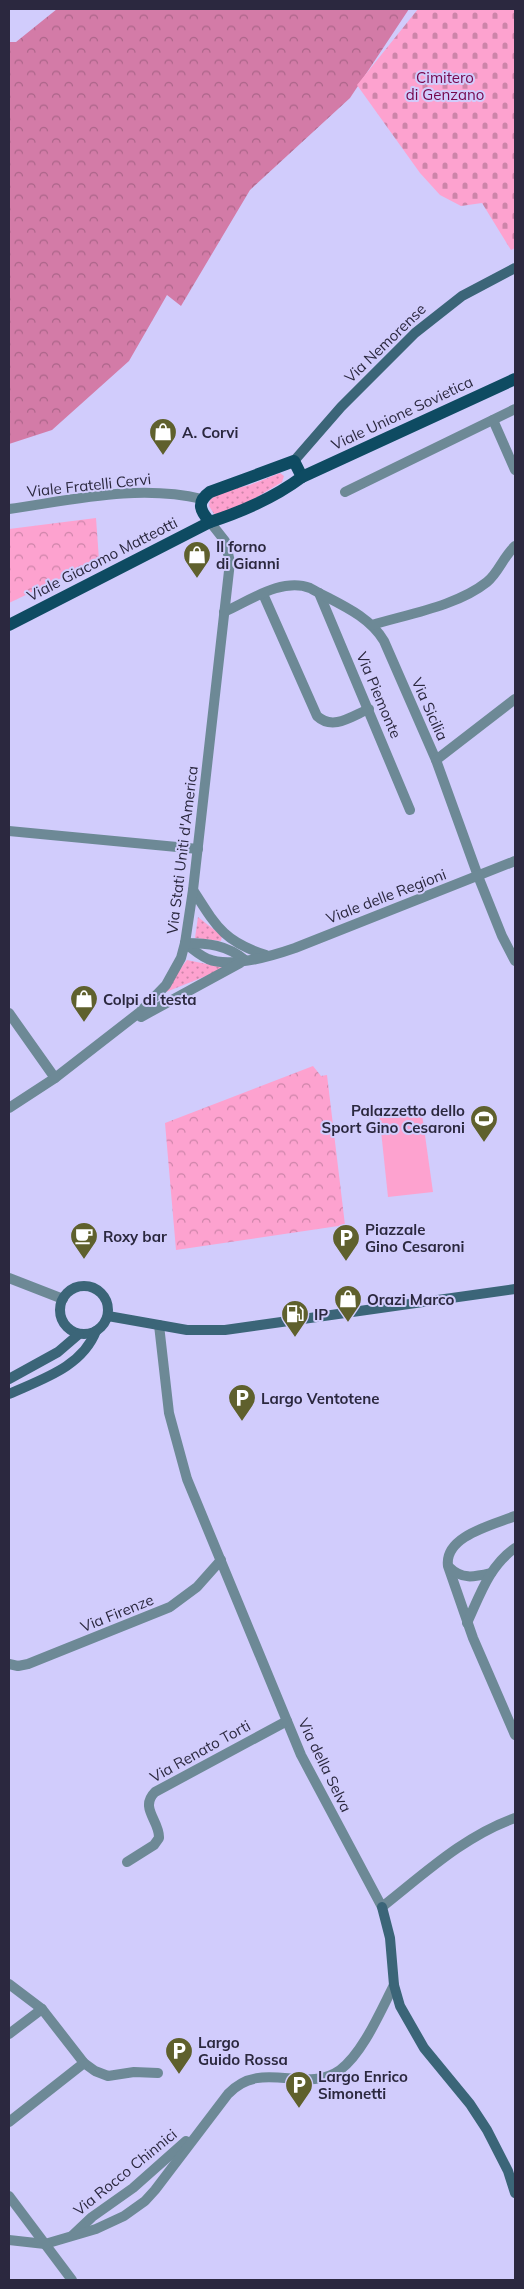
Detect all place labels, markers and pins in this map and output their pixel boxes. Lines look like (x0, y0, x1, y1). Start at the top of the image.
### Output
shop icon: A. Corvi (148, 417, 178, 456)
place label: A. Corvi (182, 423, 238, 442)
place label: Il forno di Gianni (216, 537, 280, 573)
shop icon: Il forno di Gianni (182, 540, 212, 579)
shop icon: Colpi di testa (69, 984, 99, 1023)
place label: Colpi di testa (103, 990, 196, 1009)
place label: Palazzetto dello Sport Gino Cesaroni (322, 1101, 465, 1137)
sports icon: Palazzetto dello Sport Gino Cesaroni (469, 1104, 499, 1143)
place label: Piazzale Gino Cesaroni (365, 1220, 464, 1256)
cafe icon: Roxy bar (69, 1221, 99, 1260)
parking icon: Piazzale Gino Cesaroni (331, 1223, 361, 1262)
place label: Roxy bar (103, 1227, 167, 1246)
shop icon: Orazi Marco (333, 1284, 363, 1323)
place label: Orazi Marco (367, 1290, 454, 1309)
fuel station icon: IP (280, 1299, 310, 1338)
place label: IP (314, 1305, 328, 1324)
parking icon: Largo Ventotene (227, 1383, 257, 1422)
place label: Largo Ventotene (261, 1389, 379, 1408)
place label: Largo Guido Rossa (198, 2033, 288, 2069)
parking icon: Largo Guido Rossa (164, 2036, 194, 2075)
place label: Largo Enrico Simonetti (318, 2067, 408, 2103)
parking icon: Largo Enrico Simonetti (284, 2070, 314, 2109)

